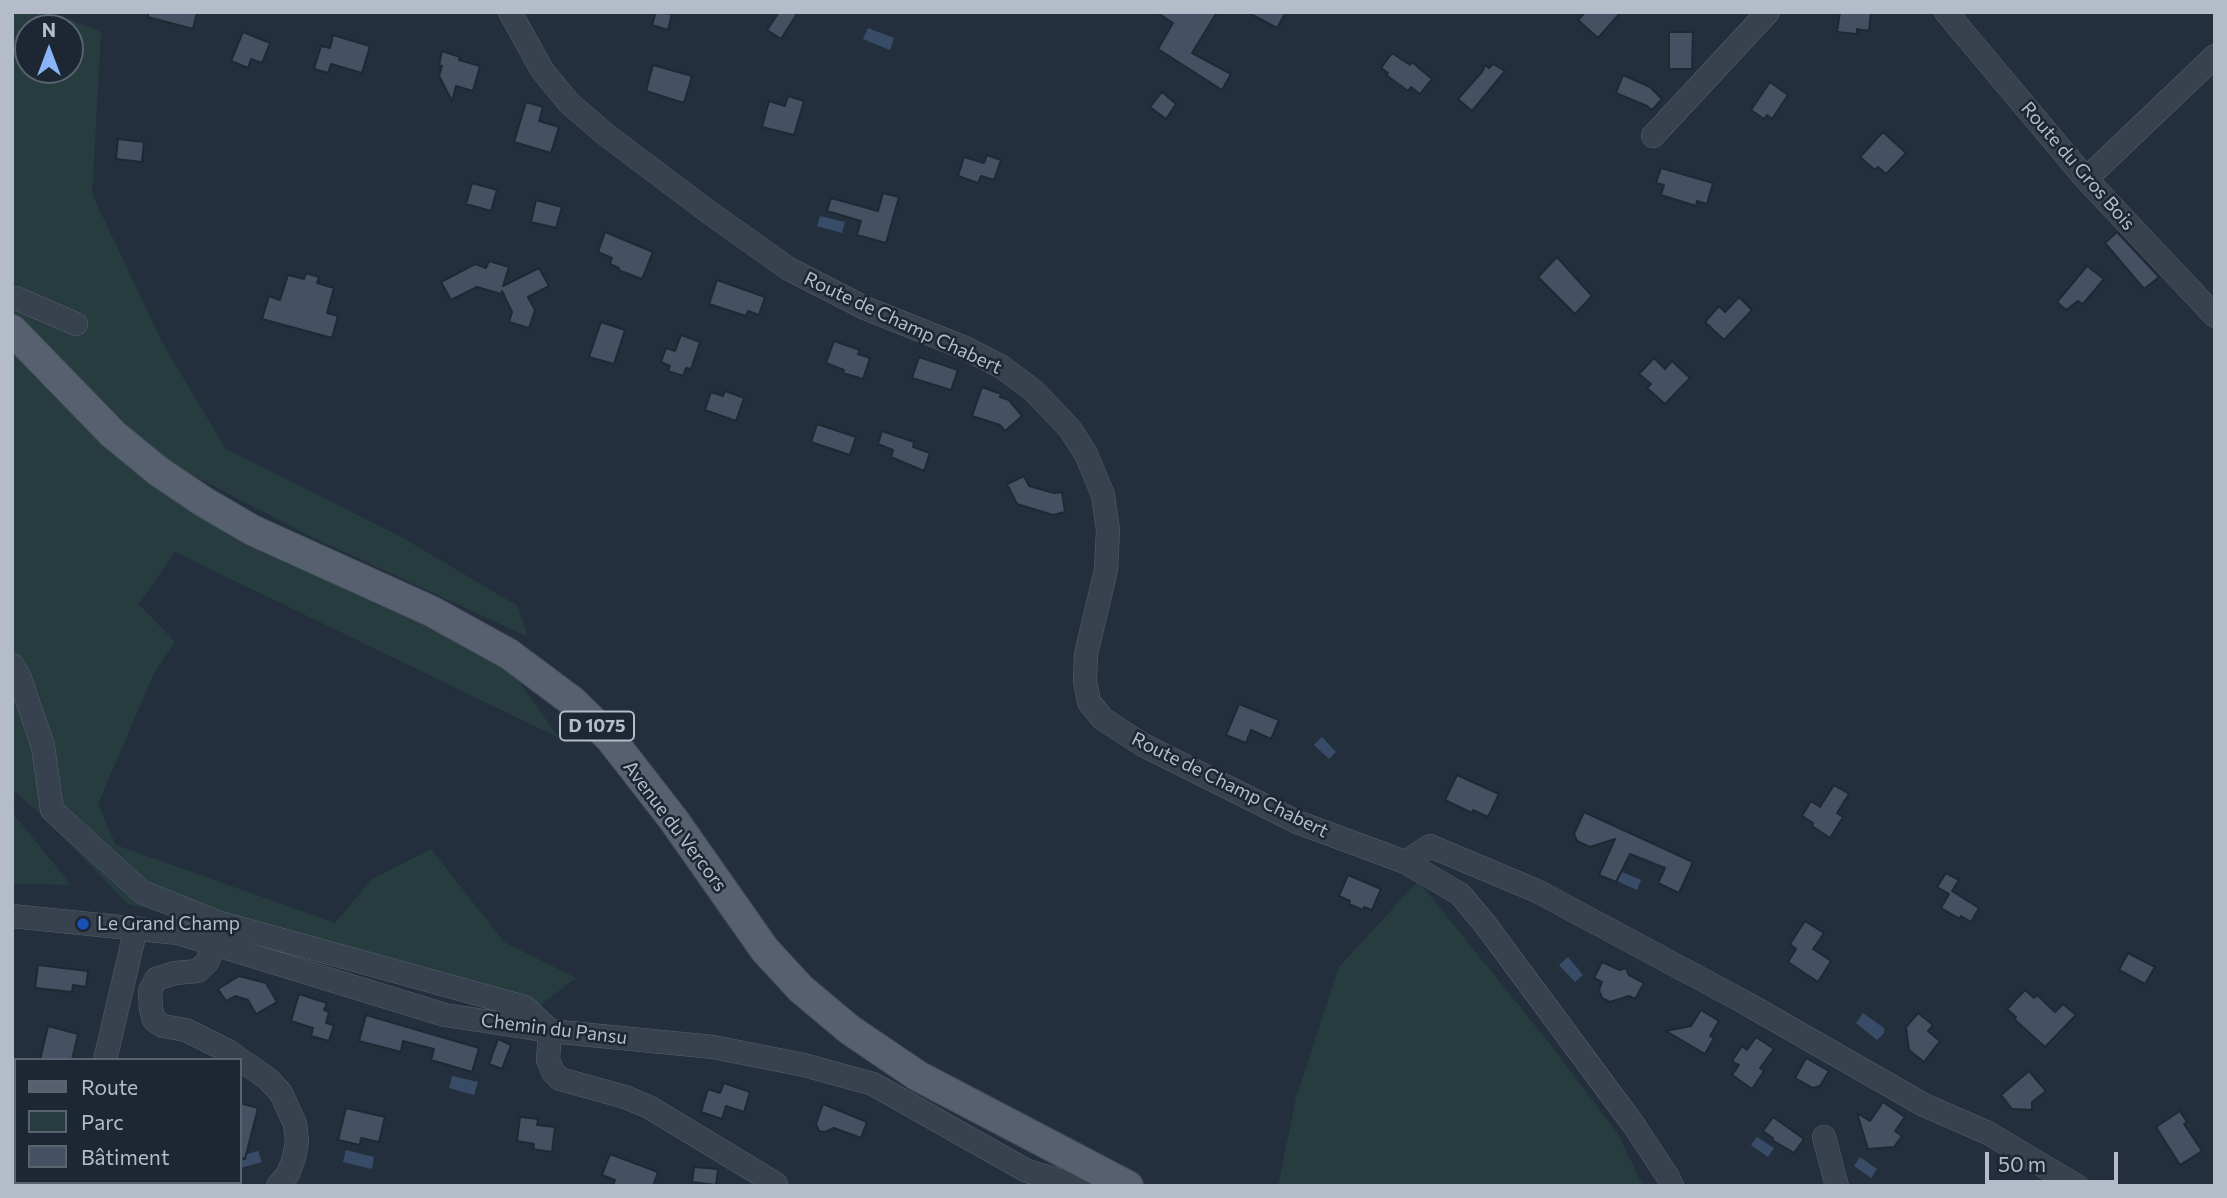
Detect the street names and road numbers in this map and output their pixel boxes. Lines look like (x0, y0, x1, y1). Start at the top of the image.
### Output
street label: Route du Gros Bois (2016, 97, 2140, 235)
street label: Route de Champ Chabert (800, 267, 1006, 379)
road number: D 1075 (560, 712, 634, 740)
street label: Route de Champ Chabert (1128, 727, 1332, 843)
street label: Avenue du Vercors (618, 756, 732, 896)
street label: Chemin du Pansu (480, 1009, 628, 1049)

